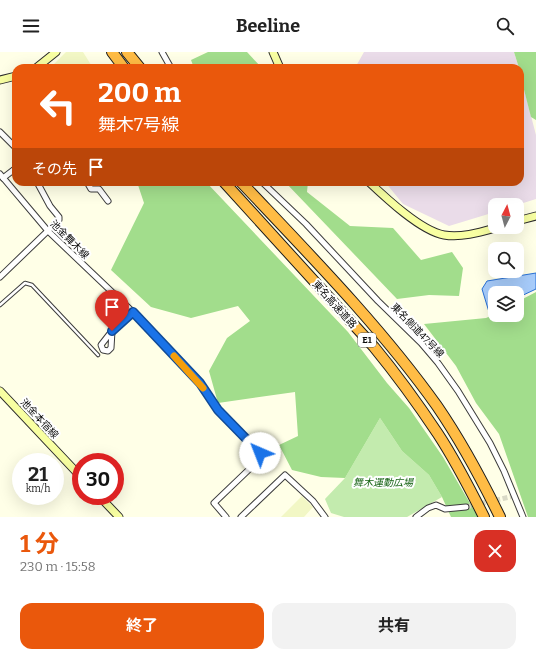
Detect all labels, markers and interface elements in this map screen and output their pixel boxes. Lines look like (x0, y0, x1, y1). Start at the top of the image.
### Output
icon: menu (20, 15, 42, 37)
text: Beeline (236, 15, 300, 37)
icon: search (494, 15, 516, 37)
text: 200 m (98, 76, 181, 109)
icon: left (32, 80, 84, 132)
text: 舞木7号線 (98, 114, 179, 136)
icon: arrive (85, 156, 107, 178)
text: その先 (32, 160, 77, 178)
north arrow (488, 198, 524, 234)
map controls (488, 198, 524, 322)
street label: 池金舞木線 (47, 218, 91, 262)
button: search (488, 242, 524, 278)
street label: 東名高速道路 (310, 278, 359, 331)
button: layers (488, 286, 524, 322)
pin (95, 290, 129, 331)
icon: arrive (101, 296, 123, 318)
street label: 東名側道47号線 (388, 301, 446, 360)
road number: E1 (358, 333, 376, 347)
street label: 池金本宿線 (18, 396, 61, 441)
position arrow (239, 432, 281, 474)
speed limit sign: 30 (72, 453, 124, 505)
text: 21 (28, 462, 48, 486)
park label: 舞木運動広場 (353, 477, 414, 489)
text: km/h (26, 483, 50, 495)
text: 1 分 (20, 530, 59, 558)
button: close (474, 530, 516, 572)
text: 230 m · 15:58 (20, 559, 95, 574)
button: 終了 (20, 603, 264, 649)
button: 共有 (272, 603, 516, 649)

